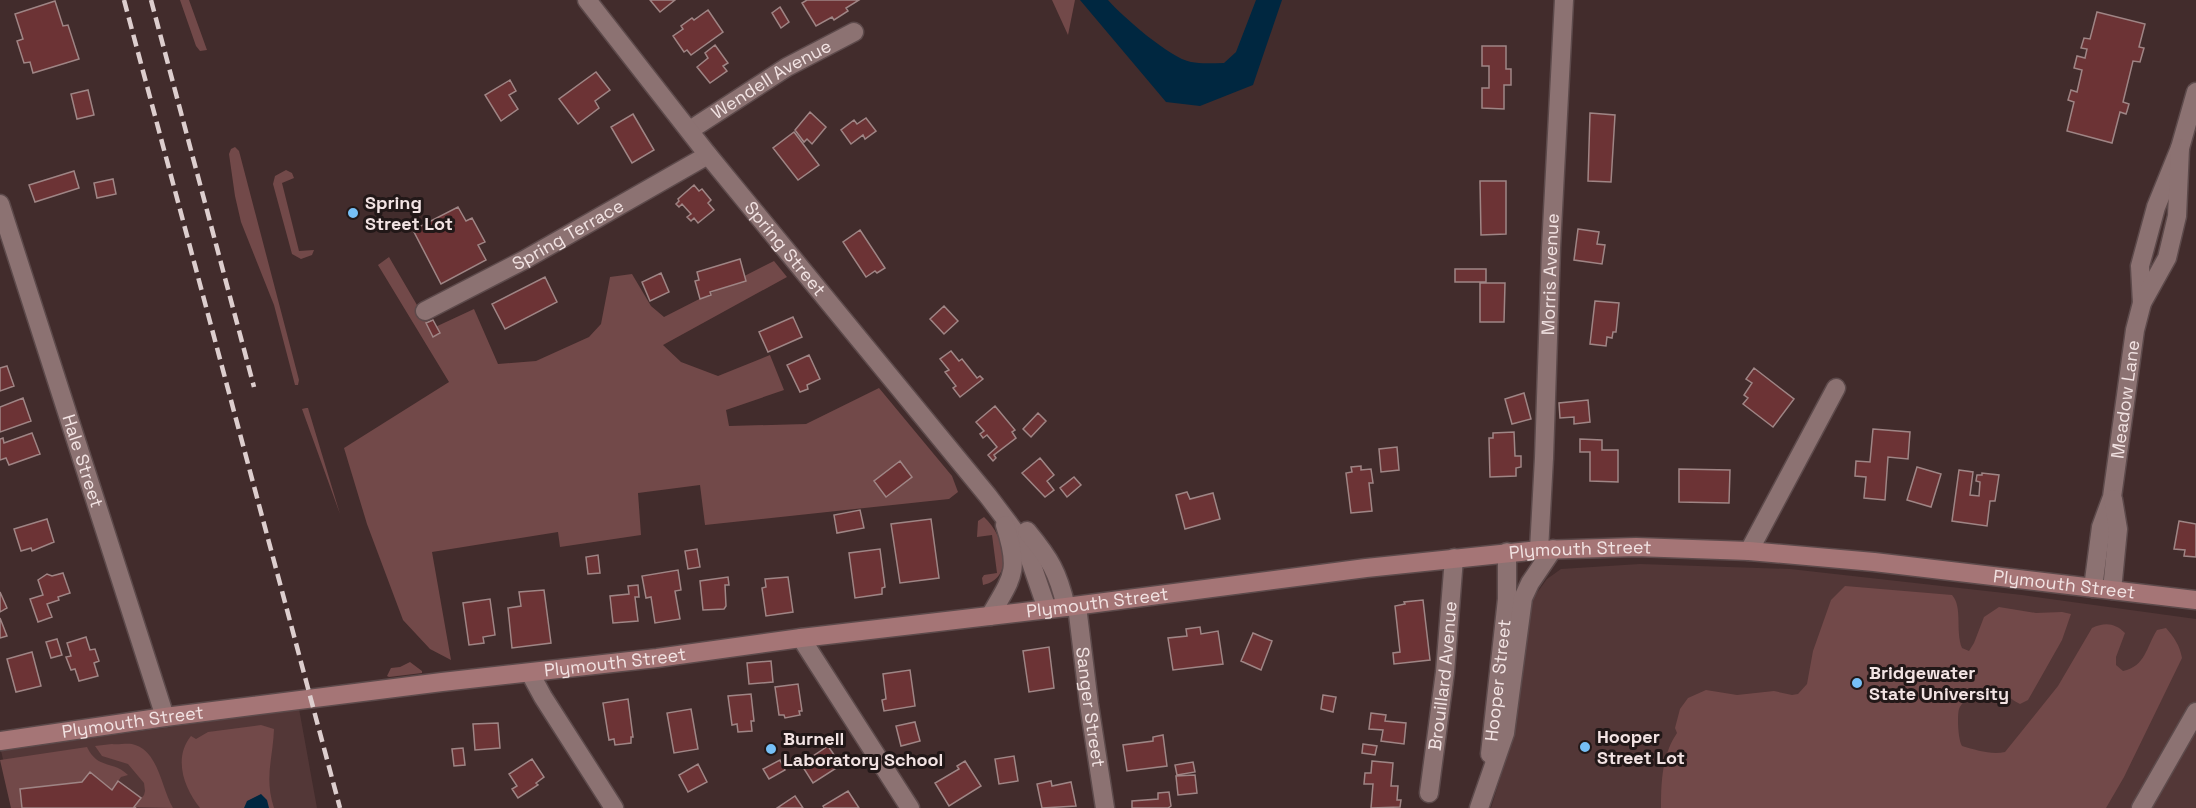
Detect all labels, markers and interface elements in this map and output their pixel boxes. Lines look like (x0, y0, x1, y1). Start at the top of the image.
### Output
street label: Wendell Avenue (707, 34, 835, 124)
place label: Spring Street Lot (365, 191, 453, 235)
street label: Spring Terrace (508, 194, 628, 275)
street label: Spring Street (740, 196, 831, 301)
marker: Spring Street Lot (346, 206, 360, 220)
street label: Morris Avenue (1536, 213, 1564, 336)
street label: Meadow Lane (2105, 338, 2145, 460)
street label: Hale Street (57, 411, 109, 511)
street label: Plymouth Street (1508, 535, 1652, 564)
street label: Plymouth Street (1992, 564, 2137, 604)
street label: Plymouth Street (1025, 582, 1170, 623)
street label: Brouillard Avenue (1423, 600, 1462, 752)
street label: Hooper Street (1479, 618, 1516, 743)
street label: Plymouth Street (543, 642, 687, 682)
street label: Sanger Street (1071, 646, 1111, 769)
place label: Bridgewater State University (1869, 661, 2009, 705)
marker: Bridgewater State University (1850, 676, 1864, 690)
street label: Plymouth Street (60, 700, 205, 743)
place label: Hooper Street Lot (1597, 725, 1685, 769)
place label: Burnell Laboratory School (783, 727, 943, 771)
marker: Hooper Street Lot (1578, 740, 1592, 754)
marker: Burnell Laboratory School (764, 742, 778, 756)

